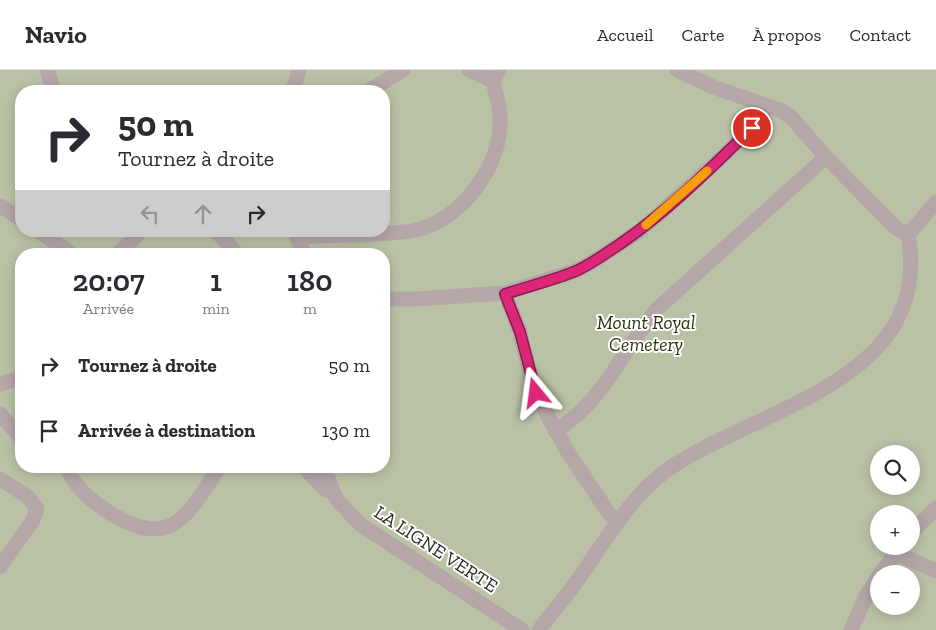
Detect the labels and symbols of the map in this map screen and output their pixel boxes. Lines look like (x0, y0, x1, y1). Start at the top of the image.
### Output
pin (731, 107, 773, 149)
park label: Mount Royal Cemetery (597, 311, 695, 356)
position arrow (509, 366, 561, 418)
street label: LA LIGNE VERTE (370, 501, 502, 597)

